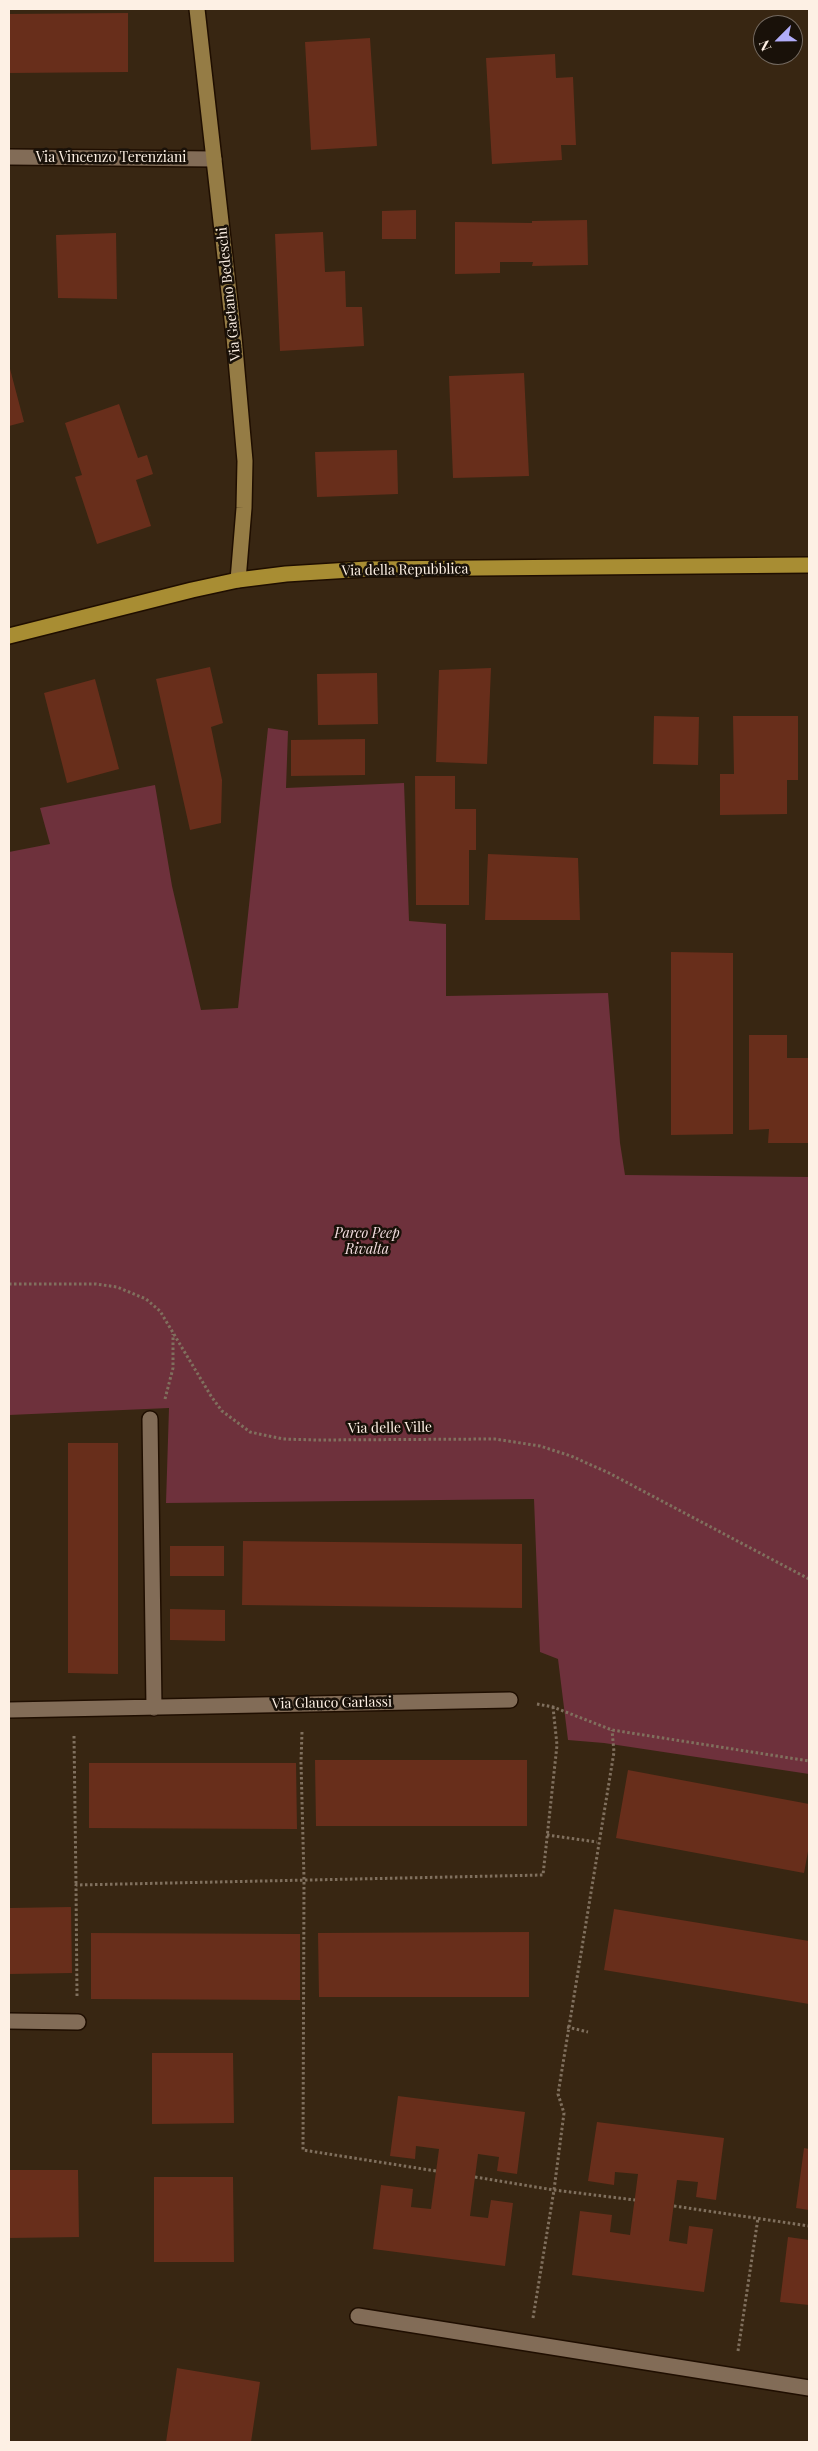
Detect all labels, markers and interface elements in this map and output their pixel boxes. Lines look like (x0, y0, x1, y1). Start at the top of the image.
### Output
north arrow (753, 15, 803, 65)
text: N (754, 37, 775, 54)
street label: Via Vincenzo Terenziani (36, 150, 186, 166)
street label: Via Gaetano Bedeschi (214, 226, 244, 362)
street label: Via della Repubblica (342, 560, 468, 580)
park label: Parco Peep Rivalta (334, 1226, 400, 1258)
street label: Via delle Ville (348, 1419, 432, 1437)
street label: Via Glauco Garlassi (272, 1694, 392, 1712)

